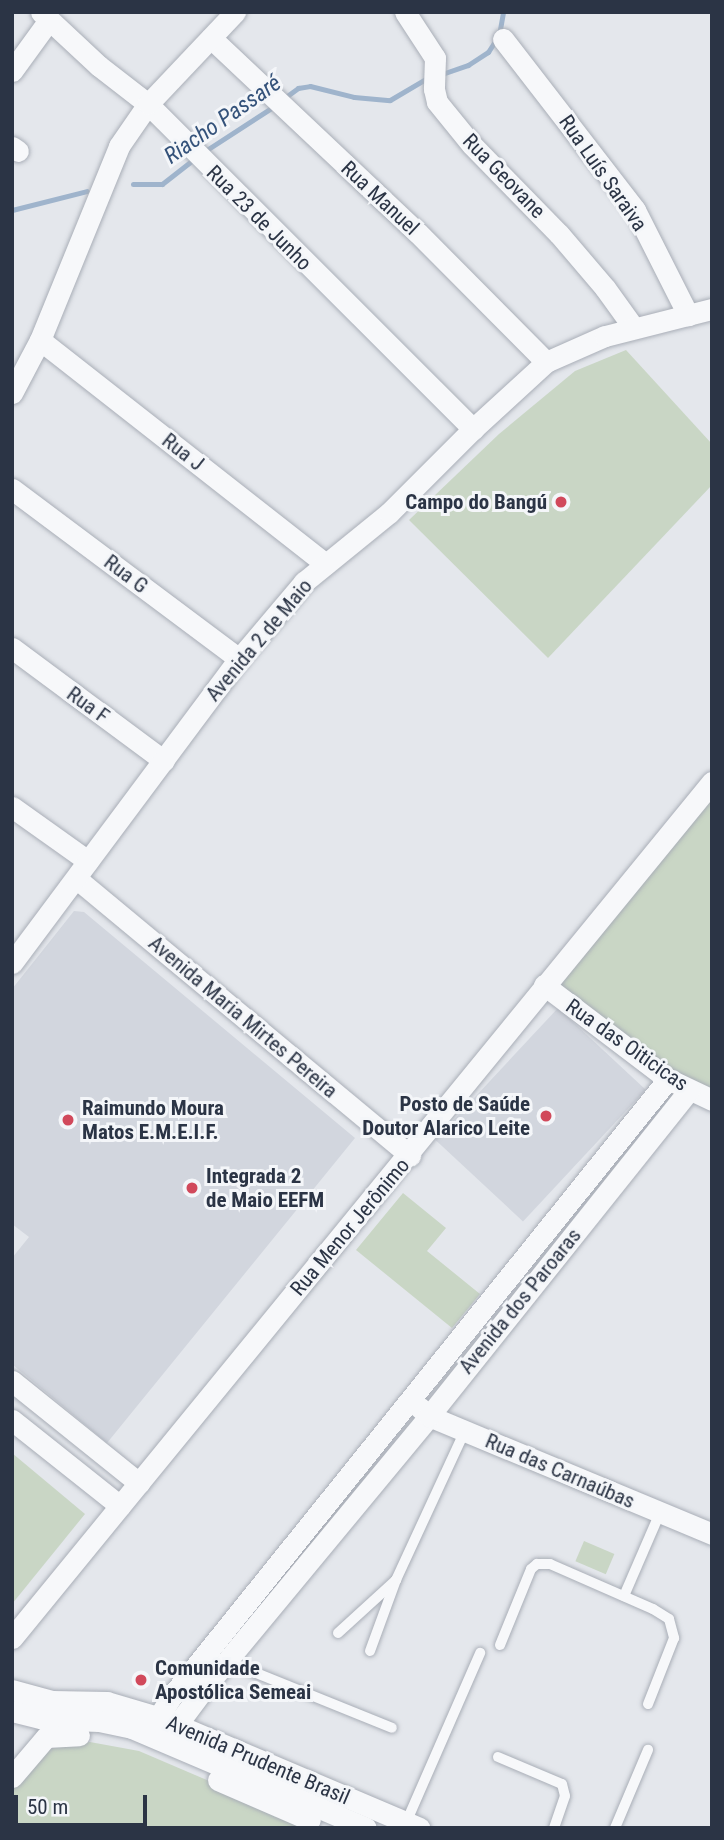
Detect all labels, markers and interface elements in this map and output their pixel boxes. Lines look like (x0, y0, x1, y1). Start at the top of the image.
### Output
water label: Riacho Passaré (159, 70, 287, 170)
street label: Rua Luís Saraiva (554, 110, 652, 236)
street label: Rua Geovane (458, 129, 550, 223)
street label: Rua Manuel (336, 156, 424, 240)
street label: Rua 23 de Junho (201, 160, 317, 276)
street label: Rua J (157, 428, 209, 476)
place label: Campo do Bangú (405, 489, 547, 515)
marker: Campo do Bangú (553, 494, 569, 510)
street label: Rua G (99, 549, 153, 599)
street label: Avenida 2 de Maio (200, 574, 318, 706)
street label: Rua F (62, 681, 114, 729)
street label: Avenida Maria Mirtes Pereira (143, 931, 343, 1103)
street label: Rua das Oiticicas (561, 994, 693, 1096)
place label: Posto de Saúde Doutor Alarico Leite (362, 1091, 530, 1141)
place label: Raimundo Moura Matos E.M.E.I.F. (82, 1095, 224, 1145)
marker: Posto de Saúde Doutor Alarico Leite (536, 1106, 556, 1126)
marker: Raimundo Moura Matos E.M.E.I.F. (60, 1112, 76, 1128)
street label: Rua Menor Jerônimo (285, 1153, 415, 1301)
place label: Integrada 2 de Maio EEFM (206, 1163, 324, 1213)
marker: Integrada 2 de Maio EEFM (184, 1180, 200, 1196)
street label: Avenida dos Paroaras (454, 1223, 586, 1379)
street label: Rua das Carnaúbas (482, 1428, 638, 1514)
place label: Comunidade Apostólica Semeai (155, 1655, 311, 1705)
marker: Comunidade Apostólica Semeai (133, 1672, 149, 1688)
street label: Avenida Prudente Brasil (162, 1710, 354, 1810)
scale bar (18, 1780, 150, 1824)
text: 50 m (27, 1795, 68, 1819)

